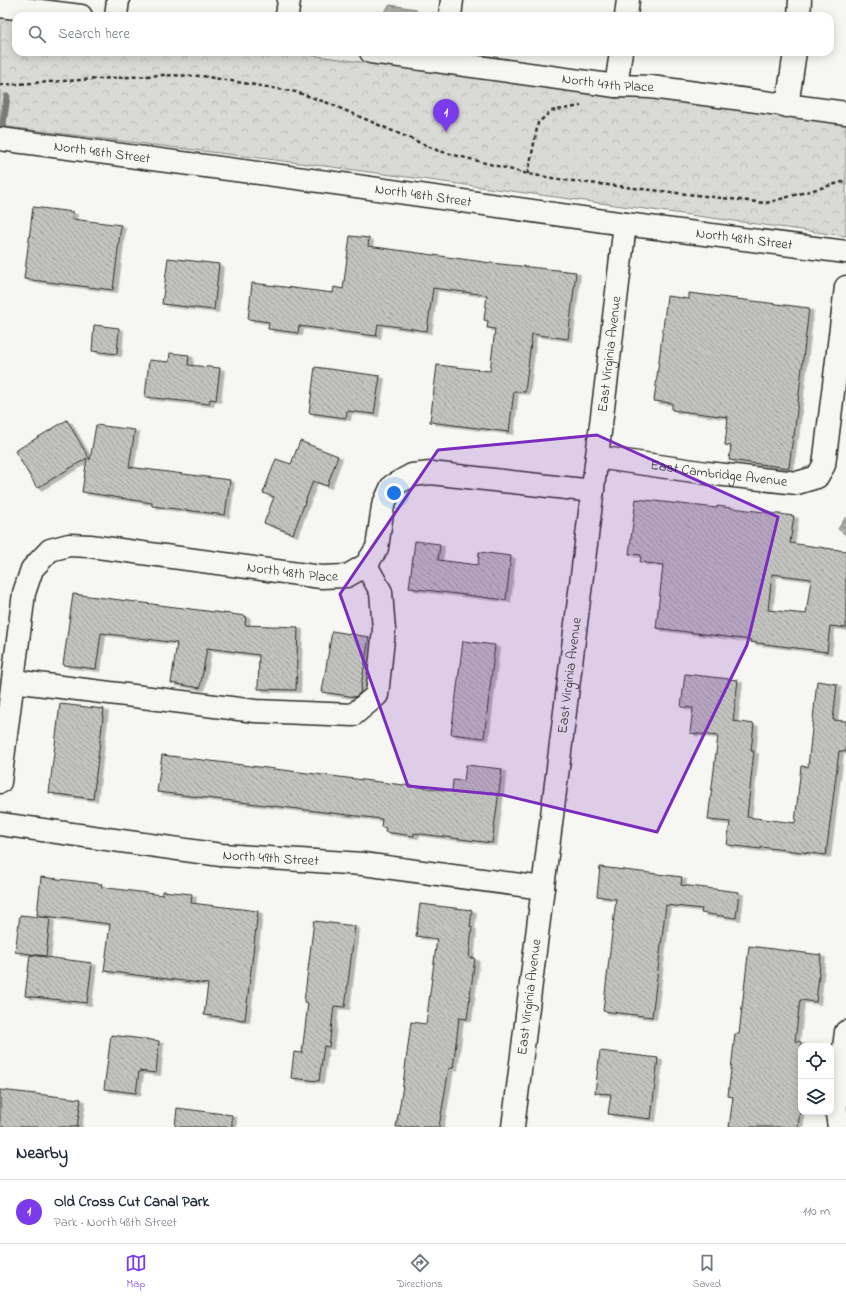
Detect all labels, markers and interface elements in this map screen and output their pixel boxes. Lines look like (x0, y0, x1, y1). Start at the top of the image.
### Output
search box (12, 12, 834, 56)
icon: search (26, 23, 48, 45)
text: Search here (58, 23, 130, 45)
street label: North 47th Place (561, 68, 655, 98)
pin: 1 (433, 99, 459, 132)
street label: North 48th Street (53, 136, 152, 169)
street label: North 48th Street (374, 178, 473, 213)
street label: North 48th Street (695, 223, 794, 256)
street label: East Virginia Avenue (592, 294, 627, 413)
street label: East Cambridge Avenue (649, 454, 789, 492)
your location (384, 483, 404, 503)
street label: North 48th Place (246, 557, 339, 588)
street label: East Virginia Avenue (552, 616, 587, 735)
street label: North 49th Street (222, 845, 320, 872)
street label: East Virginia Avenue (512, 937, 547, 1056)
map controls (798, 1043, 834, 1115)
button: locate (798, 1043, 834, 1079)
button: layers (798, 1079, 834, 1115)
text: Nearby (16, 1141, 68, 1166)
text: Old Cross Cut Canal Park (54, 1191, 209, 1213)
text: 1 (27, 1202, 31, 1221)
text: 110 m (803, 1202, 830, 1221)
text: Park · North 48th Street (54, 1213, 177, 1232)
tab: Map (125, 1252, 147, 1292)
tab: Directions (397, 1252, 442, 1292)
tab: Saved (692, 1252, 721, 1292)

